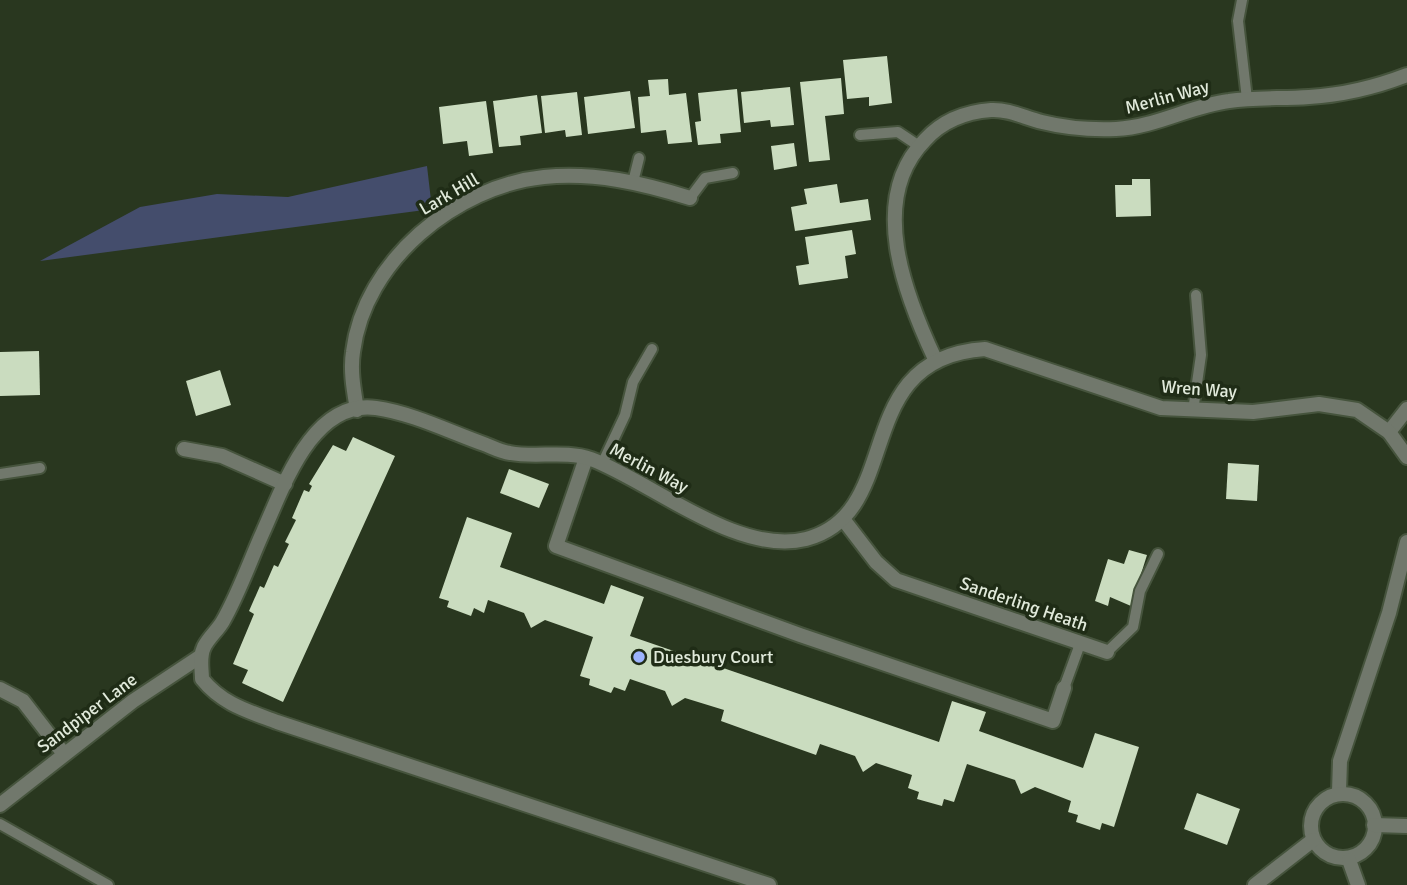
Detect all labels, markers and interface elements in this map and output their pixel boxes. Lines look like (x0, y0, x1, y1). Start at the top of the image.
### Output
street label: Merlin Way (1123, 75, 1212, 119)
street label: Lark Hill (415, 168, 483, 220)
street label: Wren Way (1160, 375, 1238, 403)
street label: Merlin Way (606, 438, 693, 498)
street label: Sanderling Heath (957, 572, 1091, 636)
place label: Duesbury Court (653, 646, 773, 668)
marker: Duesbury Court (631, 649, 647, 665)
street label: Sandpiper Lane (33, 668, 141, 758)

